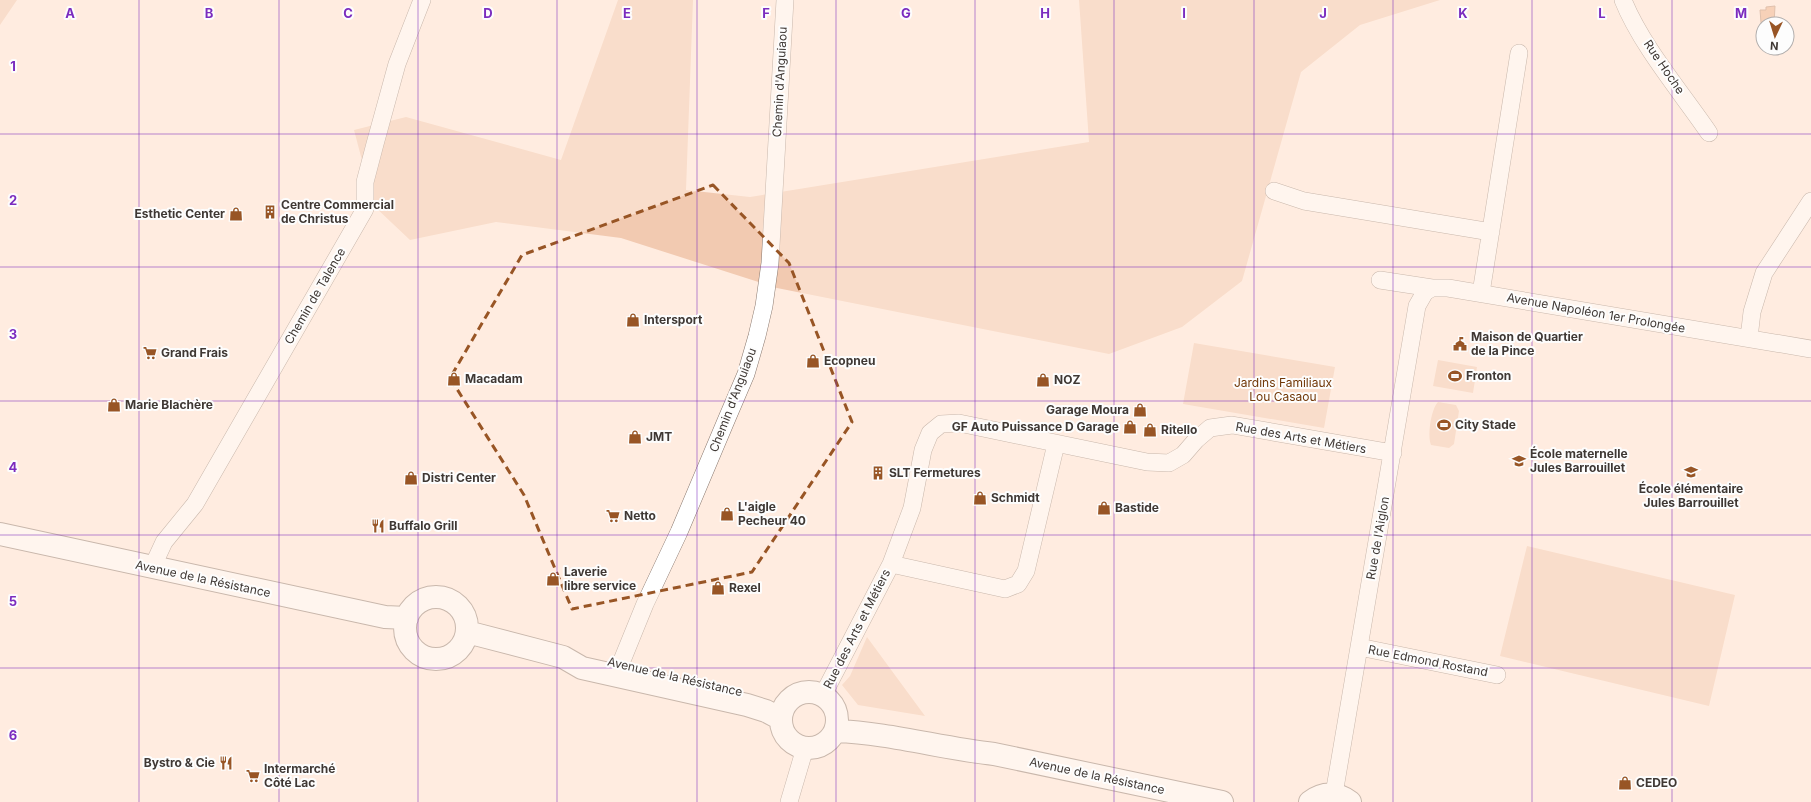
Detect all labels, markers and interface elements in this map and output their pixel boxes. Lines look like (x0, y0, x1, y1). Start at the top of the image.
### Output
text: A (65, 5, 75, 21)
text: B (205, 5, 214, 21)
text: C (343, 5, 353, 21)
text: D (483, 5, 493, 21)
text: E (623, 5, 631, 21)
text: F (762, 5, 770, 21)
text: G (901, 5, 911, 21)
text: H (1040, 5, 1050, 21)
text: I (1182, 5, 1186, 21)
text: J (1319, 5, 1327, 21)
text: K (1458, 5, 1468, 21)
text: L (1598, 5, 1606, 21)
text: M (1735, 5, 1747, 21)
north arrow (1755, 16, 1795, 56)
street label: Chemin d'Anguiaou (769, 26, 790, 138)
street label: Rue Hoche (1641, 37, 1688, 97)
text: N (1770, 39, 1779, 53)
text: 1 (10, 58, 16, 74)
text: 2 (9, 192, 17, 208)
place label: Centre Commercial de Christus (281, 197, 394, 226)
building icon: Centre Commercial de Christus (262, 204, 278, 220)
place label: Esthetic Center (135, 206, 225, 221)
shop icon: Esthetic Center (228, 206, 244, 222)
street label: Chemin de Talence (281, 245, 348, 347)
street label: Avenue Napoléon 1er Prolongée (1506, 289, 1686, 336)
shop icon: Intersport (625, 312, 641, 328)
place label: Intersport (644, 312, 703, 327)
text: 3 (9, 326, 17, 342)
place label: Maison de Quartier de la Pince (1471, 329, 1583, 358)
public building icon: Maison de Quartier de la Pince (1452, 336, 1468, 352)
supermarket icon: Grand Frais (142, 345, 158, 361)
place label: Grand Frais (161, 345, 228, 360)
street label: Chemin d'Anguiaou (706, 346, 759, 454)
shop icon: Ecopneu (805, 353, 821, 369)
place label: Ecopneu (824, 353, 875, 368)
sports icon: Fronton (1447, 368, 1463, 384)
place label: Fronton (1466, 368, 1511, 383)
shop icon: Macadam (446, 371, 462, 387)
place label: Macadam (465, 371, 523, 386)
shop icon: NOZ (1035, 372, 1051, 388)
place label: NOZ (1054, 372, 1080, 387)
park label: Jardins Familiaux Lou Casaou (1234, 375, 1332, 404)
shop icon: Marie Blachère (106, 397, 122, 413)
place label: Marie Blachère (125, 397, 213, 412)
place label: Garage Moura (1046, 402, 1129, 417)
shop icon: Garage Moura (1132, 402, 1148, 418)
sports icon: City Stade (1436, 417, 1452, 433)
place label: City Stade (1455, 417, 1516, 432)
place label: GF Auto Puissance D Garage (952, 419, 1119, 434)
shop icon: GF Auto Puissance D Garage (1122, 419, 1138, 435)
street label: Rue des Arts et Métiers (1235, 419, 1368, 456)
shop icon: Ritello (1142, 422, 1158, 438)
place label: Ritello (1161, 422, 1197, 437)
shop icon: JMT (627, 429, 643, 445)
place label: JMT (646, 429, 672, 444)
place label: École maternelle Jules Barrouillet (1530, 446, 1628, 475)
school or university icon: École maternelle Jules Barrouillet (1511, 453, 1527, 469)
text: 4 (9, 459, 18, 475)
school or university icon: École élémentaire Jules Barrouillet (1683, 464, 1699, 480)
building icon: SLT Fermetures (870, 465, 886, 481)
place label: SLT Fermetures (889, 465, 981, 480)
shop icon: Distri Center (403, 470, 419, 486)
place label: Distri Center (422, 470, 496, 485)
place label: École élémentaire Jules Barrouillet (1639, 481, 1743, 510)
shop icon: Schmidt (972, 490, 988, 506)
place label: Schmidt (991, 490, 1040, 505)
street label: Rue de l'Aiglon (1363, 495, 1392, 581)
place label: L'aigle Pecheur 40 (738, 499, 806, 528)
shop icon: Bastide (1096, 500, 1112, 516)
place label: Bastide (1115, 500, 1159, 515)
shop icon: L'aigle Pecheur 40 (719, 506, 735, 522)
supermarket icon: Netto (605, 508, 621, 524)
place label: Netto (624, 508, 656, 523)
restaurant icon: Buffalo Grill (370, 518, 386, 534)
place label: Buffalo Grill (389, 518, 457, 533)
street label: Avenue de la Résistance (134, 557, 272, 600)
place label: Laverie libre service (564, 564, 636, 593)
street label: Rue des Arts et Métiers (820, 566, 893, 691)
shop icon: Laverie libre service (545, 571, 561, 587)
shop icon: Rexel (710, 580, 726, 596)
place label: Rexel (729, 580, 761, 595)
text: 5 (9, 593, 17, 609)
street label: Rue Edmond Rostand (1367, 642, 1489, 679)
street label: Avenue de la Résistance (606, 654, 744, 699)
text: 6 (9, 727, 17, 743)
street label: Avenue de la Résistance (1028, 754, 1166, 797)
place label: Bystro & Cie (144, 755, 215, 770)
restaurant icon: Bystro & Cie (218, 755, 234, 771)
place label: Intermarché Côté Lac (264, 761, 335, 790)
supermarket icon: Intermarché Côté Lac (245, 768, 261, 784)
shop icon: CEDEO (1617, 775, 1633, 791)
place label: CEDEO (1636, 775, 1677, 790)

